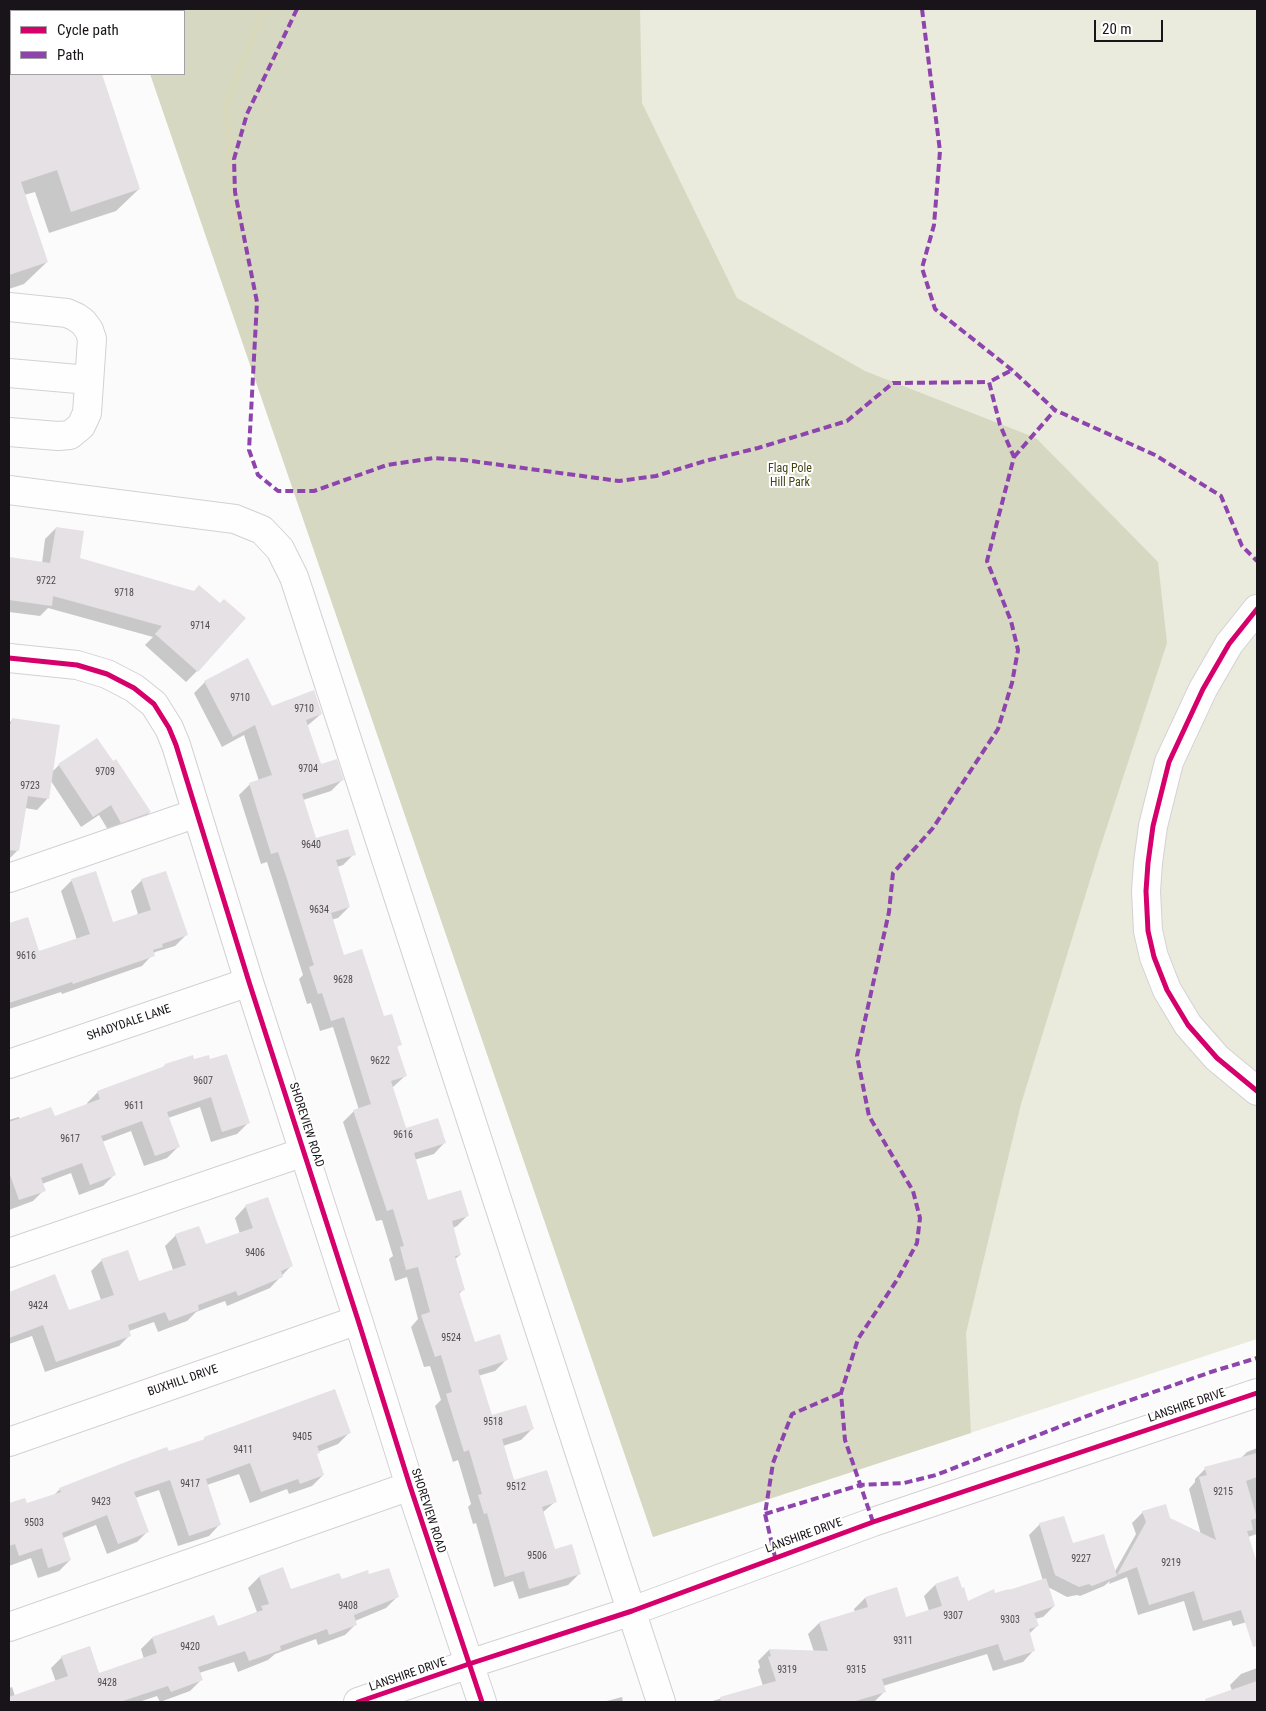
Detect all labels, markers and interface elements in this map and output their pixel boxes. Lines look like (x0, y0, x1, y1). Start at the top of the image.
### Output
legend (10, 10, 185, 75)
scale bar (1096, 10, 1165, 42)
text: 20 m (1102, 20, 1132, 38)
text: Cycle path (57, 21, 119, 39)
text: Path (57, 46, 84, 64)
park label: Flag Pole Hill Park (768, 462, 812, 490)
house number: 9722 (36, 575, 56, 587)
house number: 9718 (114, 587, 134, 599)
house number: 9714 (190, 620, 210, 632)
house number: 9710 (230, 692, 250, 704)
house number: 9710 (294, 703, 314, 715)
house number: 9704 (298, 763, 318, 775)
house number: 9709 (95, 766, 115, 778)
house number: 9723 (20, 780, 40, 792)
house number: 9640 (301, 839, 321, 851)
house number: 9634 (309, 904, 329, 916)
house number: 9616 (16, 950, 36, 962)
house number: 9628 (333, 974, 353, 986)
street label: SHADYDALE LANE (85, 1002, 173, 1044)
house number: 9622 (370, 1055, 390, 1067)
house number: 9607 (193, 1075, 213, 1087)
street label: SHOREVIEW ROAD (286, 1081, 326, 1169)
house number: 9611 (124, 1100, 144, 1112)
house number: 9616 (393, 1129, 413, 1141)
house number: 9617 (60, 1133, 80, 1145)
house number: 9406 (245, 1247, 265, 1259)
house number: 9424 (28, 1300, 48, 1312)
house number: 9524 (441, 1332, 461, 1344)
street label: BUXHILL DRIVE (146, 1362, 220, 1400)
street label: LANSHIRE DRIVE (1146, 1386, 1228, 1426)
house number: 9518 (483, 1416, 503, 1428)
house number: 9405 (292, 1431, 312, 1443)
house number: 9411 (233, 1444, 253, 1456)
street label: SHOREVIEW ROAD (408, 1467, 448, 1555)
house number: 9417 (180, 1478, 200, 1490)
house number: 9512 (506, 1481, 526, 1493)
house number: 9215 (1213, 1486, 1233, 1498)
house number: 9423 (91, 1496, 111, 1508)
street label: LANSHIRE DRIVE (764, 1515, 844, 1557)
house number: 9503 (24, 1517, 44, 1529)
house number: 9506 (527, 1550, 547, 1562)
house number: 9227 (1071, 1553, 1091, 1565)
house number: 9219 (1161, 1557, 1181, 1569)
house number: 9408 (338, 1600, 358, 1612)
house number: 9307 (943, 1610, 963, 1622)
house number: 9303 (1000, 1614, 1020, 1626)
house number: 9311 (893, 1635, 913, 1647)
house number: 9420 (180, 1641, 200, 1653)
street label: LANSHIRE DRIVE (367, 1655, 449, 1695)
house number: 9319 (777, 1664, 797, 1676)
house number: 9315 (846, 1664, 866, 1676)
house number: 9428 (97, 1677, 117, 1689)

